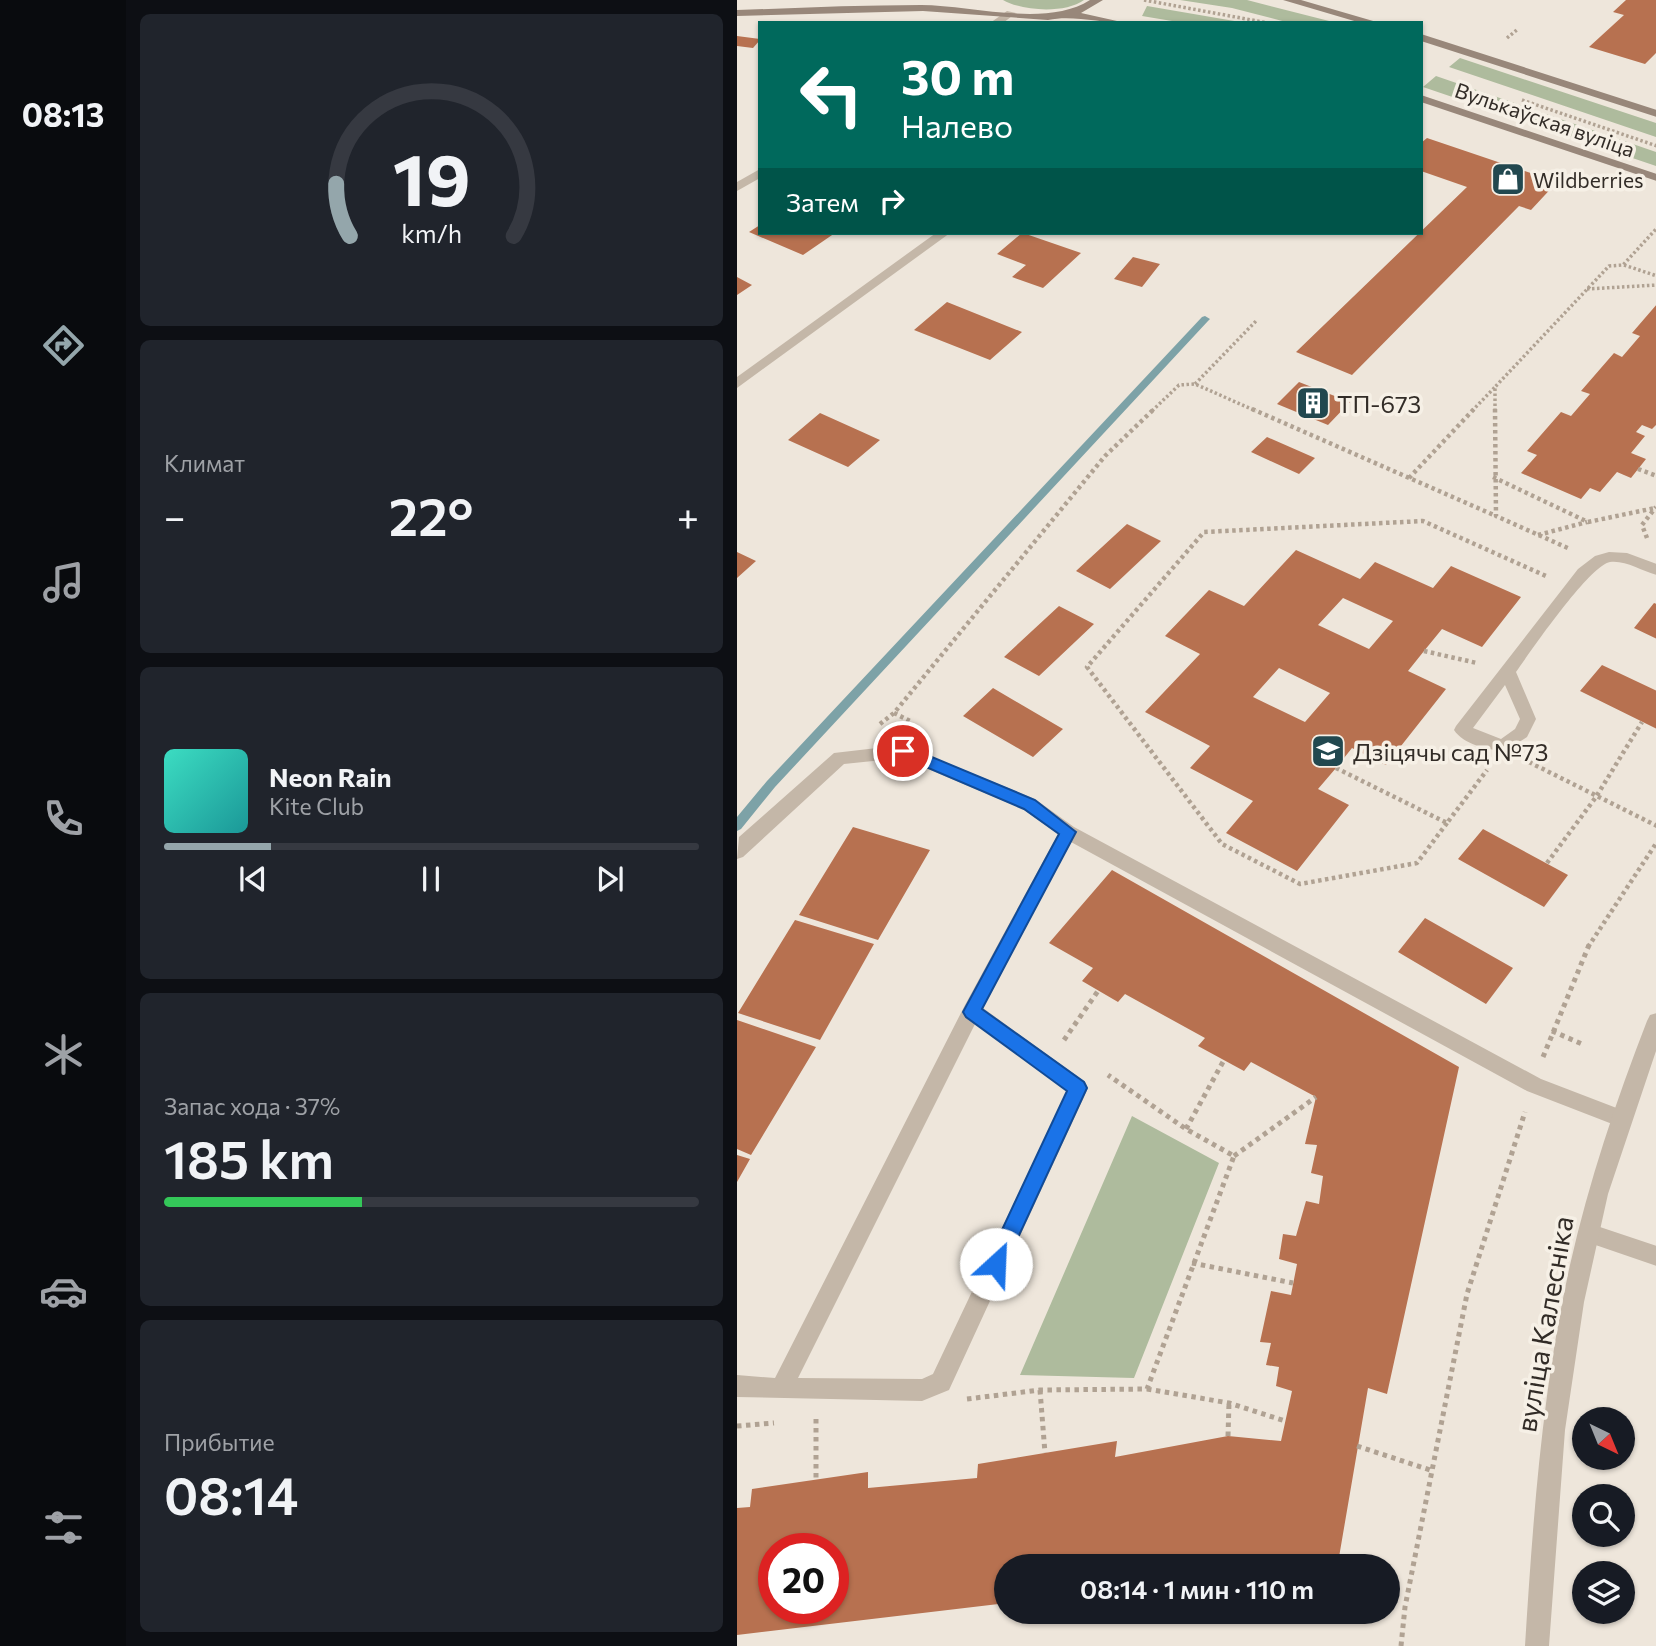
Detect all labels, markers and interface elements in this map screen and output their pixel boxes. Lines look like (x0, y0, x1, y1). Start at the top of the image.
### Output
text: 30 m (901, 45, 1014, 105)
icon: left (786, 49, 877, 140)
street label: Вулькаўская вуліца (1452, 77, 1638, 161)
text: 08:13 (22, 94, 104, 134)
text: Налево (901, 105, 1013, 145)
text: 19 (393, 133, 470, 222)
shop icon: Wildberries (1489, 160, 1527, 198)
place label: Wildberries (1533, 167, 1644, 192)
icon: right (873, 182, 911, 220)
text: Затем (786, 186, 859, 217)
text: km/h (401, 218, 462, 248)
icon: directions (39, 321, 88, 370)
building icon: ТП-673 (1294, 384, 1332, 422)
place label: ТП-673 (1337, 389, 1421, 418)
text: Климат (164, 449, 245, 477)
text: 22° (389, 483, 473, 547)
text: − (164, 492, 186, 539)
text: + (677, 492, 699, 539)
icon: music (39, 558, 88, 607)
pin (873, 721, 933, 781)
icon: arrive (884, 732, 922, 770)
school or university icon: Дзіцячы сад №73 (1309, 732, 1347, 770)
place label: Дзіцячы сад №73 (1353, 737, 1548, 766)
text: Neon Rain (269, 761, 392, 792)
text: Kite Club (269, 792, 364, 820)
icon: phone (39, 794, 88, 843)
icon: previous (234, 860, 272, 898)
icon: pause (412, 860, 450, 898)
icon: next (591, 860, 629, 898)
icon: climate (39, 1030, 88, 1079)
text: Запас хода · 37% (164, 1092, 340, 1120)
text: 185 km (164, 1126, 334, 1190)
street label: вуліца Калесніка (1508, 1213, 1580, 1435)
position arrow (959, 1227, 1033, 1301)
icon: car (39, 1267, 88, 1316)
north arrow (1572, 1407, 1635, 1470)
map controls (1572, 1407, 1635, 1624)
text: Прибытие (164, 1428, 275, 1456)
text: 08:14 (164, 1462, 298, 1526)
button: search (1572, 1484, 1635, 1547)
icon: filters (39, 1503, 88, 1552)
speed limit sign: 20 (758, 1533, 849, 1624)
button: layers (1572, 1561, 1635, 1624)
text: 08:14 · 1 мин · 110 m (1080, 1573, 1314, 1604)

